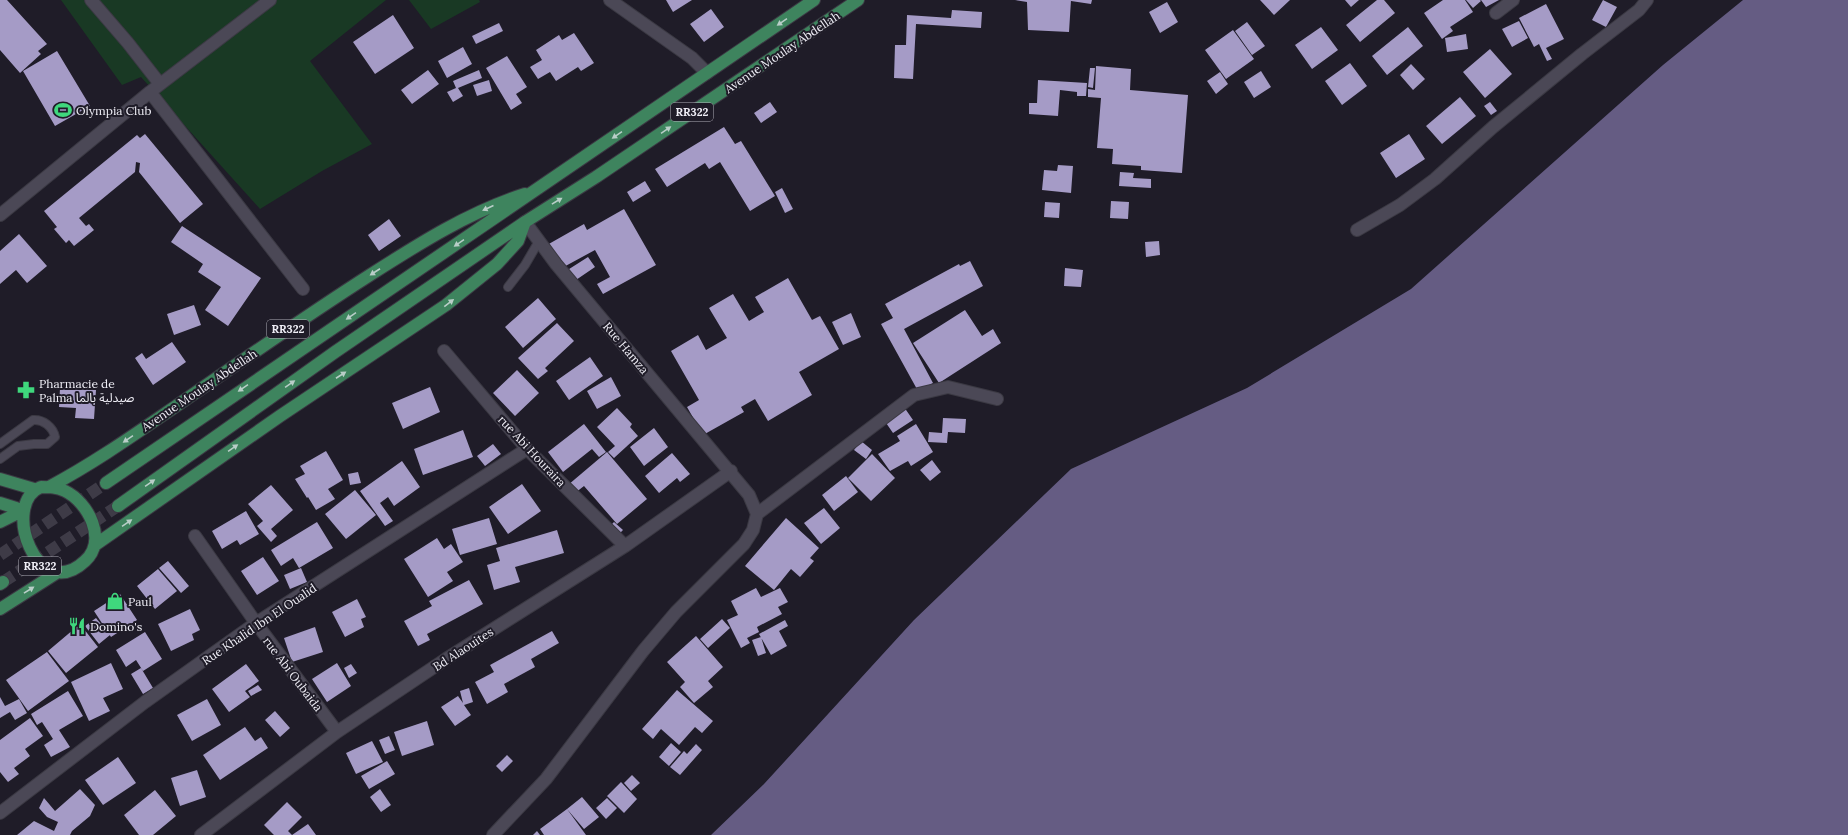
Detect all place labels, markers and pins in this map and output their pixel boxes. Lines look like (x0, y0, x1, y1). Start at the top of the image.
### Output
sports icon: Olympia Club (53, 100, 73, 120)
place label: Olympia Club (76, 103, 151, 118)
place label: Pharmacie de Palma صيدلية بالما (39, 376, 134, 405)
pharmacy icon: Pharmacie de Palma صيدلية بالما (16, 380, 36, 400)
shop icon: Paul (105, 591, 125, 611)
place label: Paul (128, 594, 152, 609)
restaurant icon: Domino's (67, 616, 87, 636)
place label: Domino's (90, 619, 143, 634)

